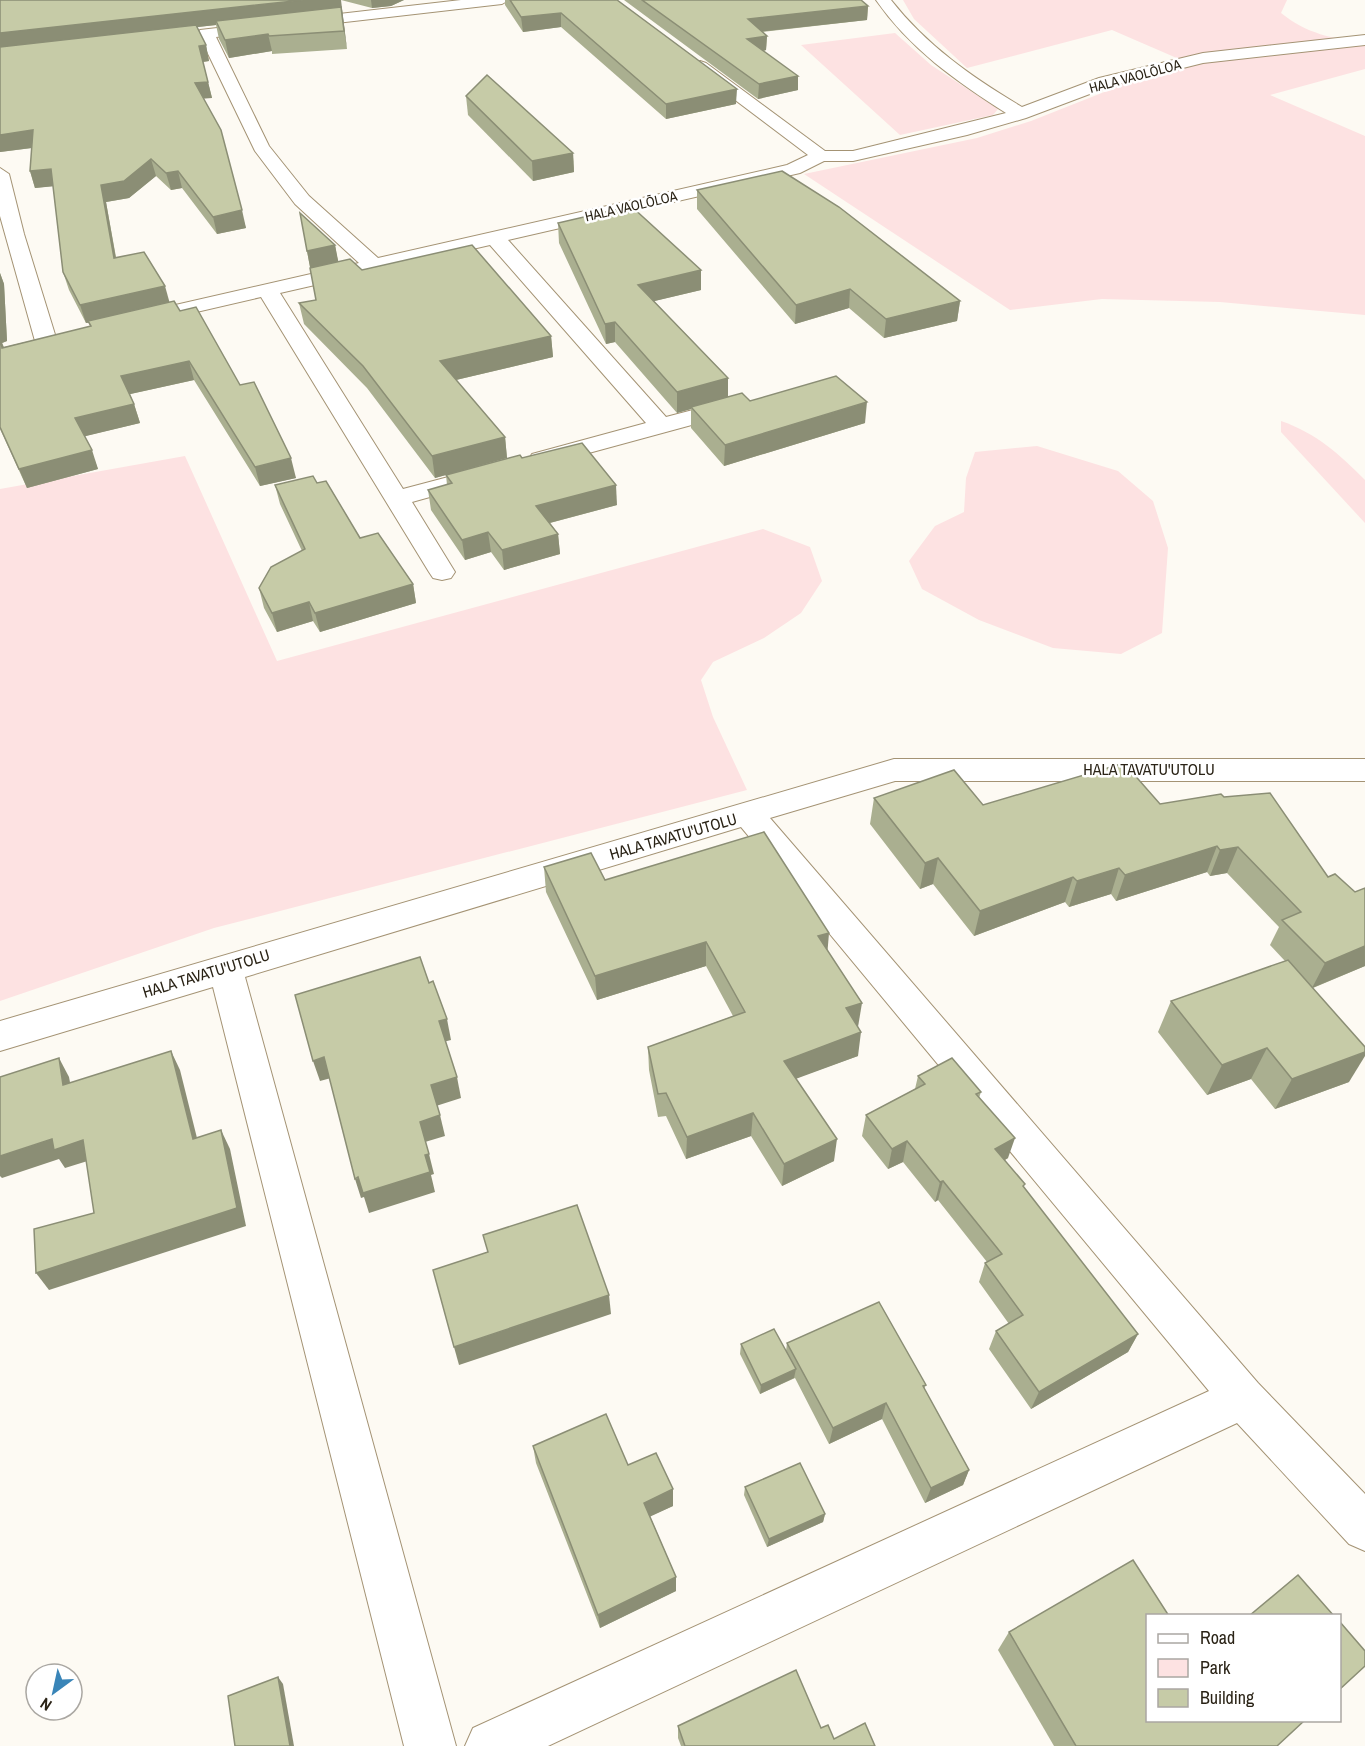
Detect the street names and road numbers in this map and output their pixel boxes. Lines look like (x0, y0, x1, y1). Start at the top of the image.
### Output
street label: HALA VAOLŌLOA (1087, 55, 1183, 97)
street label: HALA VAOLŌLOA (583, 187, 679, 225)
street label: HALA TAVATU'UTOLU (1083, 758, 1215, 780)
street label: HALA TAVATU'UTOLU (607, 807, 739, 865)
street label: HALA TAVATU'UTOLU (140, 943, 272, 1003)

